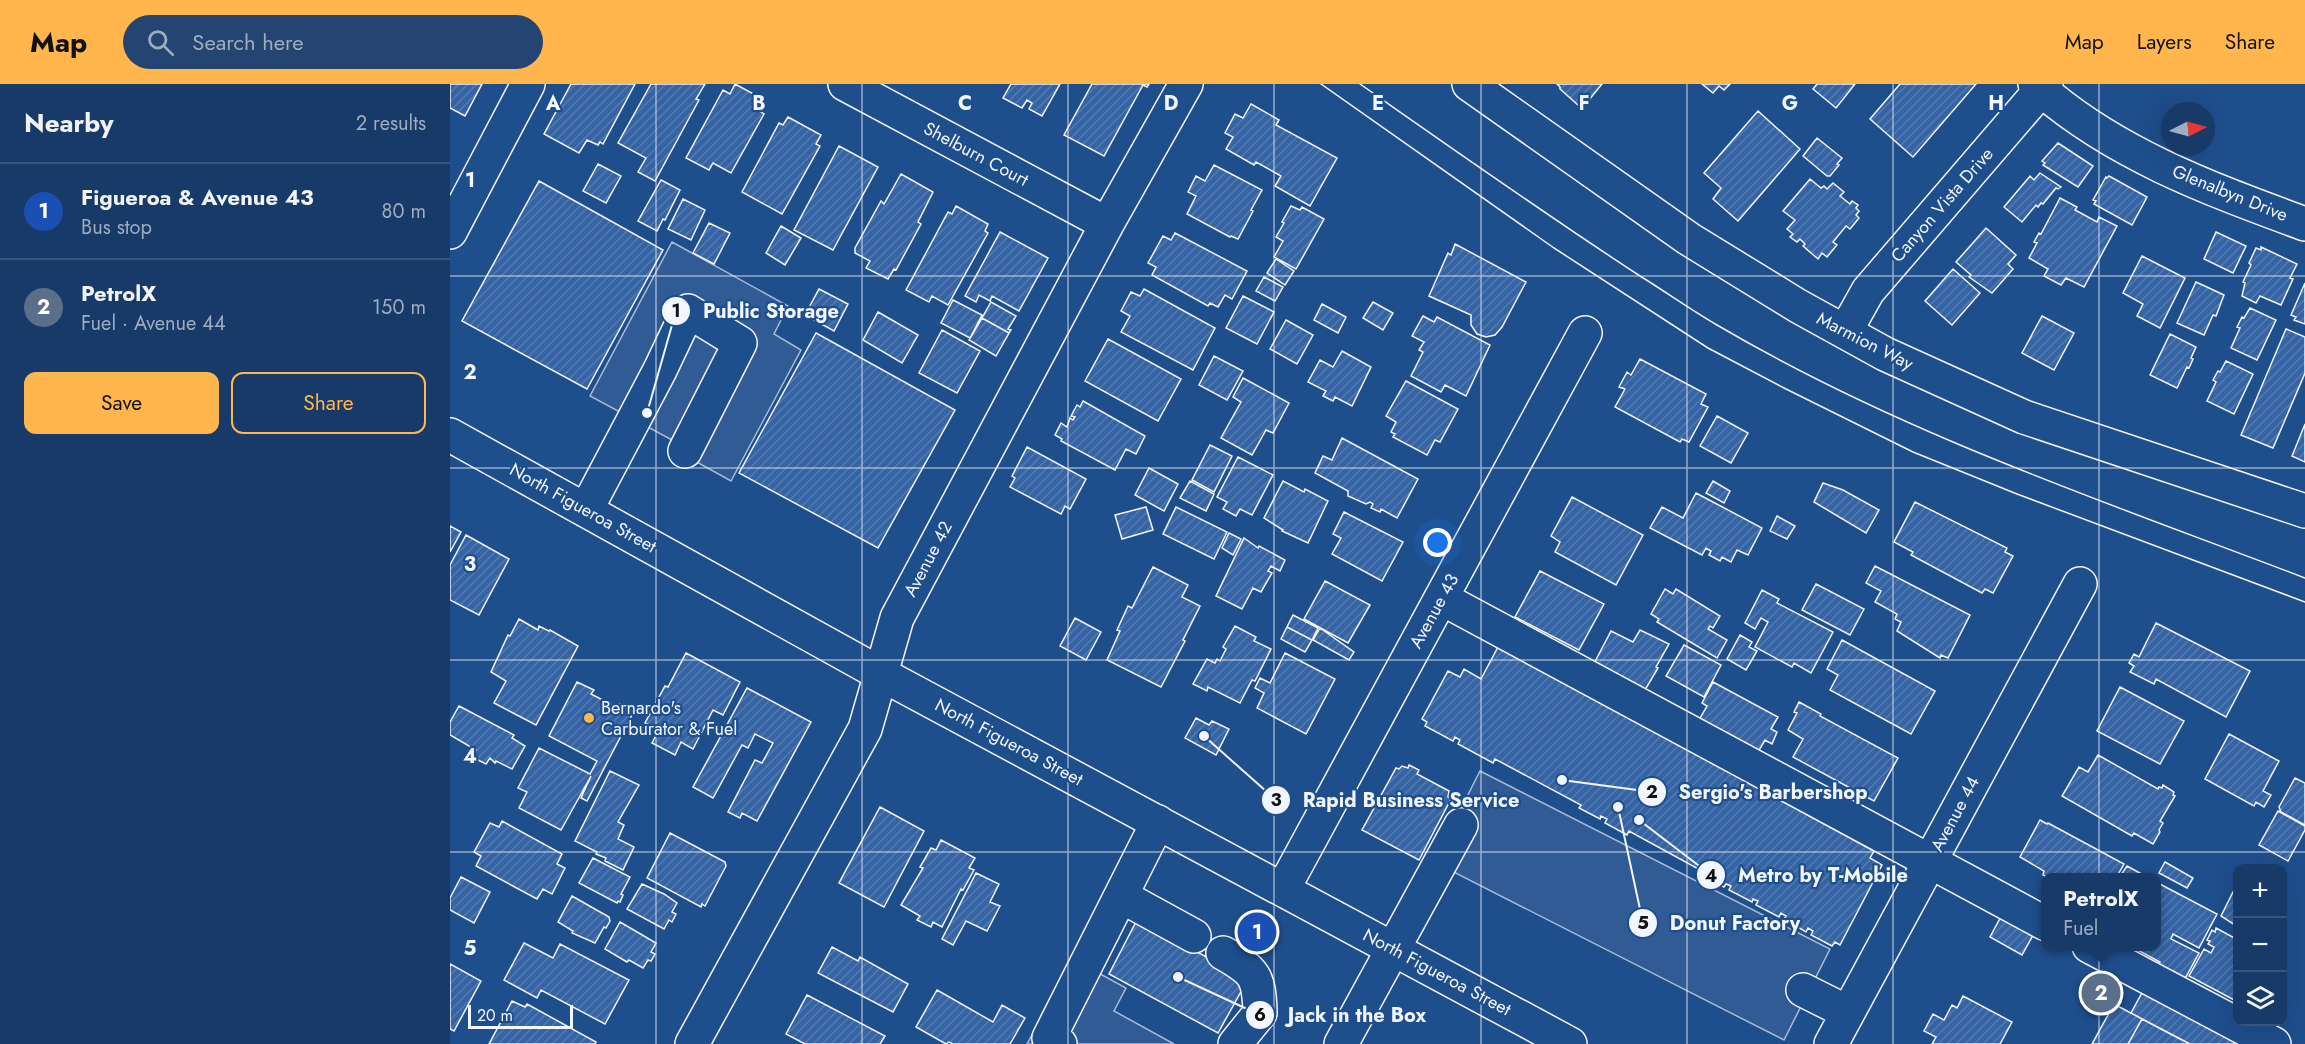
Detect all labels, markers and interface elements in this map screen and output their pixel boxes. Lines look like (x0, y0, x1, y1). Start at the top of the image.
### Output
search box (123, 15, 543, 69)
text: Map (30, 22, 87, 63)
icon: search (144, 26, 177, 59)
text: Search here (192, 26, 304, 58)
text: Map (2065, 27, 2104, 57)
text: Layers (2137, 27, 2192, 57)
text: Share (2225, 27, 2275, 57)
text: A (545, 89, 561, 118)
text: B (752, 89, 766, 118)
text: C (958, 89, 972, 118)
text: D (1164, 89, 1178, 118)
text: E (1372, 89, 1384, 118)
text: F (1578, 89, 1590, 118)
text: G (1782, 89, 1798, 118)
text: H (1988, 89, 2004, 118)
north arrow (2161, 102, 2215, 156)
text: Nearby (24, 104, 113, 142)
text: 2 results (356, 109, 426, 138)
street label: Shelburn Court (919, 115, 1034, 193)
street label: Canyon Vista Drive (1885, 142, 1999, 268)
street label: Glenalbyn Drive (2168, 158, 2292, 228)
text: 1 (465, 166, 475, 195)
text: Figueroa & Avenue 43 (81, 181, 314, 213)
text: 1 (38, 197, 49, 226)
text: 80 m (381, 197, 426, 226)
text: Bus stop (81, 213, 152, 242)
text: PetrolX (81, 277, 156, 309)
callout: Public Storage (661, 292, 851, 330)
text: 2 (37, 293, 50, 322)
text: 150 m (372, 293, 426, 322)
text: Public Storage (703, 297, 839, 326)
text: 1 (671, 298, 681, 324)
street label: Marmion Way (1812, 306, 1918, 377)
text: Fuel · Avenue 44 (81, 309, 226, 338)
text: 2 (463, 358, 477, 387)
button: Save (24, 372, 219, 434)
button: Share (231, 372, 426, 434)
street label: North Figueroa Street (505, 457, 662, 560)
street label: Avenue 42 (897, 517, 959, 601)
your location (1423, 528, 1452, 557)
text: 3 (464, 550, 476, 579)
street label: Avenue 43 (1403, 569, 1465, 653)
street label: North Figueroa Street (930, 692, 1088, 792)
place label: Bernardo's Carburator & Fuel (601, 695, 737, 742)
marker: Bernardo's Carburator & Fuel (582, 711, 596, 725)
text: 4 (463, 742, 477, 771)
street label: Avenue 44 (1924, 771, 1986, 857)
callout: Sergio's Barbershop (1637, 773, 1880, 811)
text: Sergio's Barbershop (1679, 778, 1868, 807)
text: 2 (1646, 779, 1658, 805)
callout: Rapid Business Service (1261, 781, 1531, 819)
text: Rapid Business Service (1303, 786, 1519, 815)
text: 3 (1270, 787, 1282, 813)
callout: Metro by T-Mobile (1696, 856, 1920, 894)
text: Metro by T-Mobile (1738, 861, 1908, 890)
text: 4 (1705, 863, 1717, 889)
map controls (2233, 864, 2287, 1026)
button: + (2233, 864, 2287, 918)
popup (2041, 873, 2161, 951)
text: PetrolX (2063, 882, 2139, 914)
callout: Donut Factory (1628, 904, 1812, 942)
text: Donut Factory (1670, 909, 1801, 938)
pin: 1 (1238, 910, 1276, 954)
text: 5 (1637, 910, 1649, 936)
text: Fuel (2063, 914, 2098, 943)
button: − (2233, 918, 2287, 972)
street label: North Figueroa Street (1358, 922, 1516, 1022)
text: 5 (464, 934, 477, 963)
pin: 2 (2082, 970, 2120, 1016)
button: layers (2233, 972, 2287, 1026)
callout: Jack in the Box (1245, 996, 1438, 1034)
text: Jack in the Box (1284, 1001, 1427, 1030)
scale bar (468, 1002, 573, 1030)
text: 6 (1254, 1002, 1266, 1028)
text: 20 m (477, 1004, 513, 1027)

